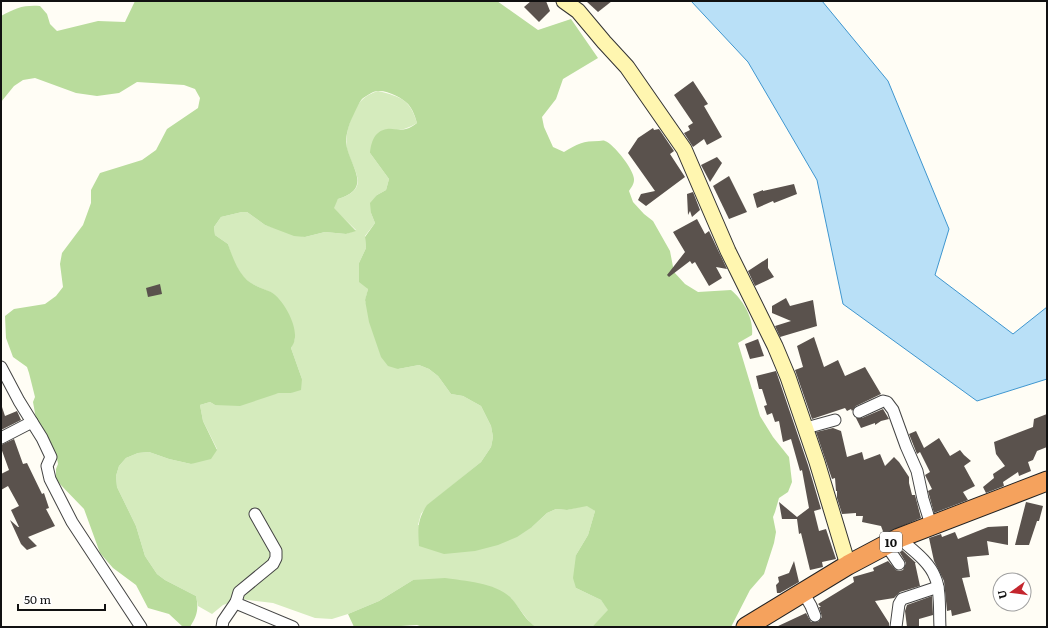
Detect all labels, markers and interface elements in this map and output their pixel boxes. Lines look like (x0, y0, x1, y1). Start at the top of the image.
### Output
road number: 10 (880, 532, 902, 552)
north arrow (992, 572, 1032, 612)
scale bar (18, 586, 105, 612)
text: U (992, 588, 1010, 601)
text: 50 m (24, 590, 51, 608)

